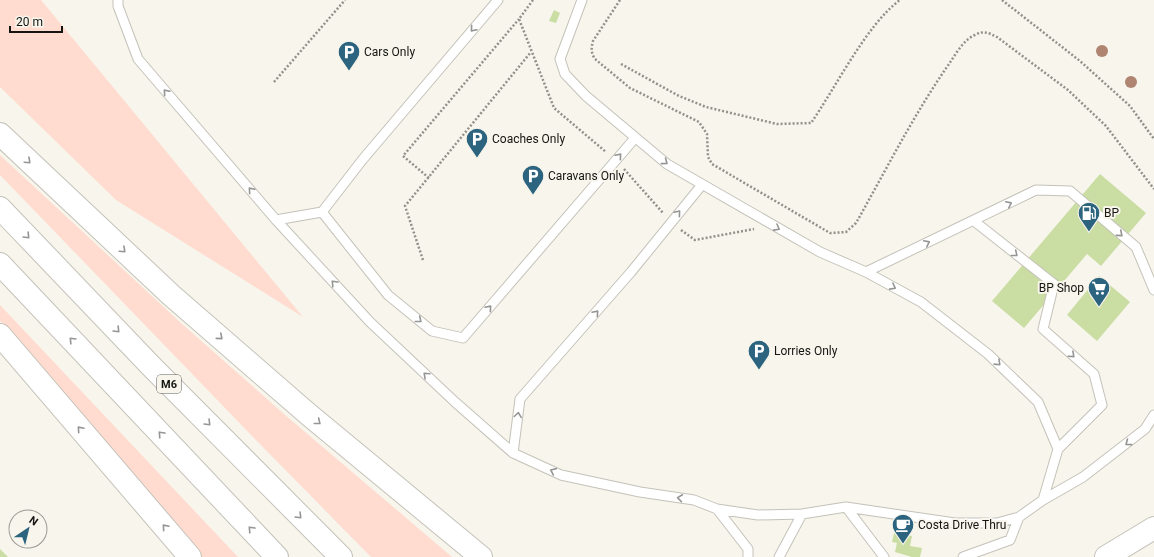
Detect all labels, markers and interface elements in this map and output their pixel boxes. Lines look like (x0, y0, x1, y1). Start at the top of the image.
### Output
scale bar (10, 8, 62, 34)
text: 20 m (16, 15, 43, 29)
one-way arrow (471, 25, 478, 32)
parking icon: Cars Only (336, 39, 362, 72)
place label: Cars Only (364, 45, 415, 59)
one-way arrow (164, 89, 171, 96)
parking icon: Coaches Only (464, 126, 490, 159)
place label: Coaches Only (492, 132, 565, 146)
one-way arrow (615, 153, 622, 160)
one-way arrow (24, 156, 31, 163)
one-way arrow (661, 158, 668, 165)
parking icon: Caravans Only (520, 163, 546, 196)
place label: Caravans Only (548, 169, 624, 183)
one-way arrow (248, 188, 255, 195)
fuel station icon: BP (1076, 200, 1102, 233)
one-way arrow (1005, 201, 1012, 208)
place label: BP (1104, 206, 1119, 220)
one-way arrow (674, 211, 681, 218)
one-way arrow (773, 224, 780, 231)
one-way arrow (1116, 229, 1123, 236)
one-way arrow (22, 232, 29, 239)
one-way arrow (922, 240, 930, 248)
one-way arrow (118, 245, 126, 253)
one-way arrow (1011, 249, 1018, 256)
supermarket icon: BP Shop (1086, 275, 1112, 308)
one-way arrow (332, 280, 339, 288)
place label: BP Shop (1039, 281, 1084, 295)
one-way arrow (889, 282, 896, 289)
one-way arrow (484, 305, 491, 313)
one-way arrow (591, 311, 598, 318)
one-way arrow (414, 315, 421, 322)
one-way arrow (112, 326, 119, 333)
one-way arrow (215, 333, 223, 340)
one-way arrow (69, 337, 77, 345)
parking icon: Lorries Only (746, 338, 772, 371)
place label: Lorries Only (774, 344, 838, 358)
one-way arrow (1068, 350, 1075, 357)
one-way arrow (993, 358, 1001, 366)
one-way arrow (423, 372, 431, 380)
road number: M6 (157, 375, 181, 393)
one-way arrow (513, 412, 522, 418)
one-way arrow (203, 418, 211, 426)
one-way arrow (313, 418, 321, 425)
one-way arrow (77, 426, 84, 433)
one-way arrow (159, 431, 166, 439)
one-way arrow (1125, 438, 1132, 445)
one-way arrow (550, 468, 558, 476)
one-way arrow (677, 494, 683, 503)
north arrow (8, 509, 48, 549)
one-way arrow (294, 511, 302, 519)
cafe icon: Costa Drive Thru (890, 512, 916, 545)
text: N (27, 514, 41, 529)
place label: Costa Drive Thru (918, 518, 1006, 532)
one-way arrow (162, 525, 169, 532)
one-way arrow (248, 526, 255, 534)

